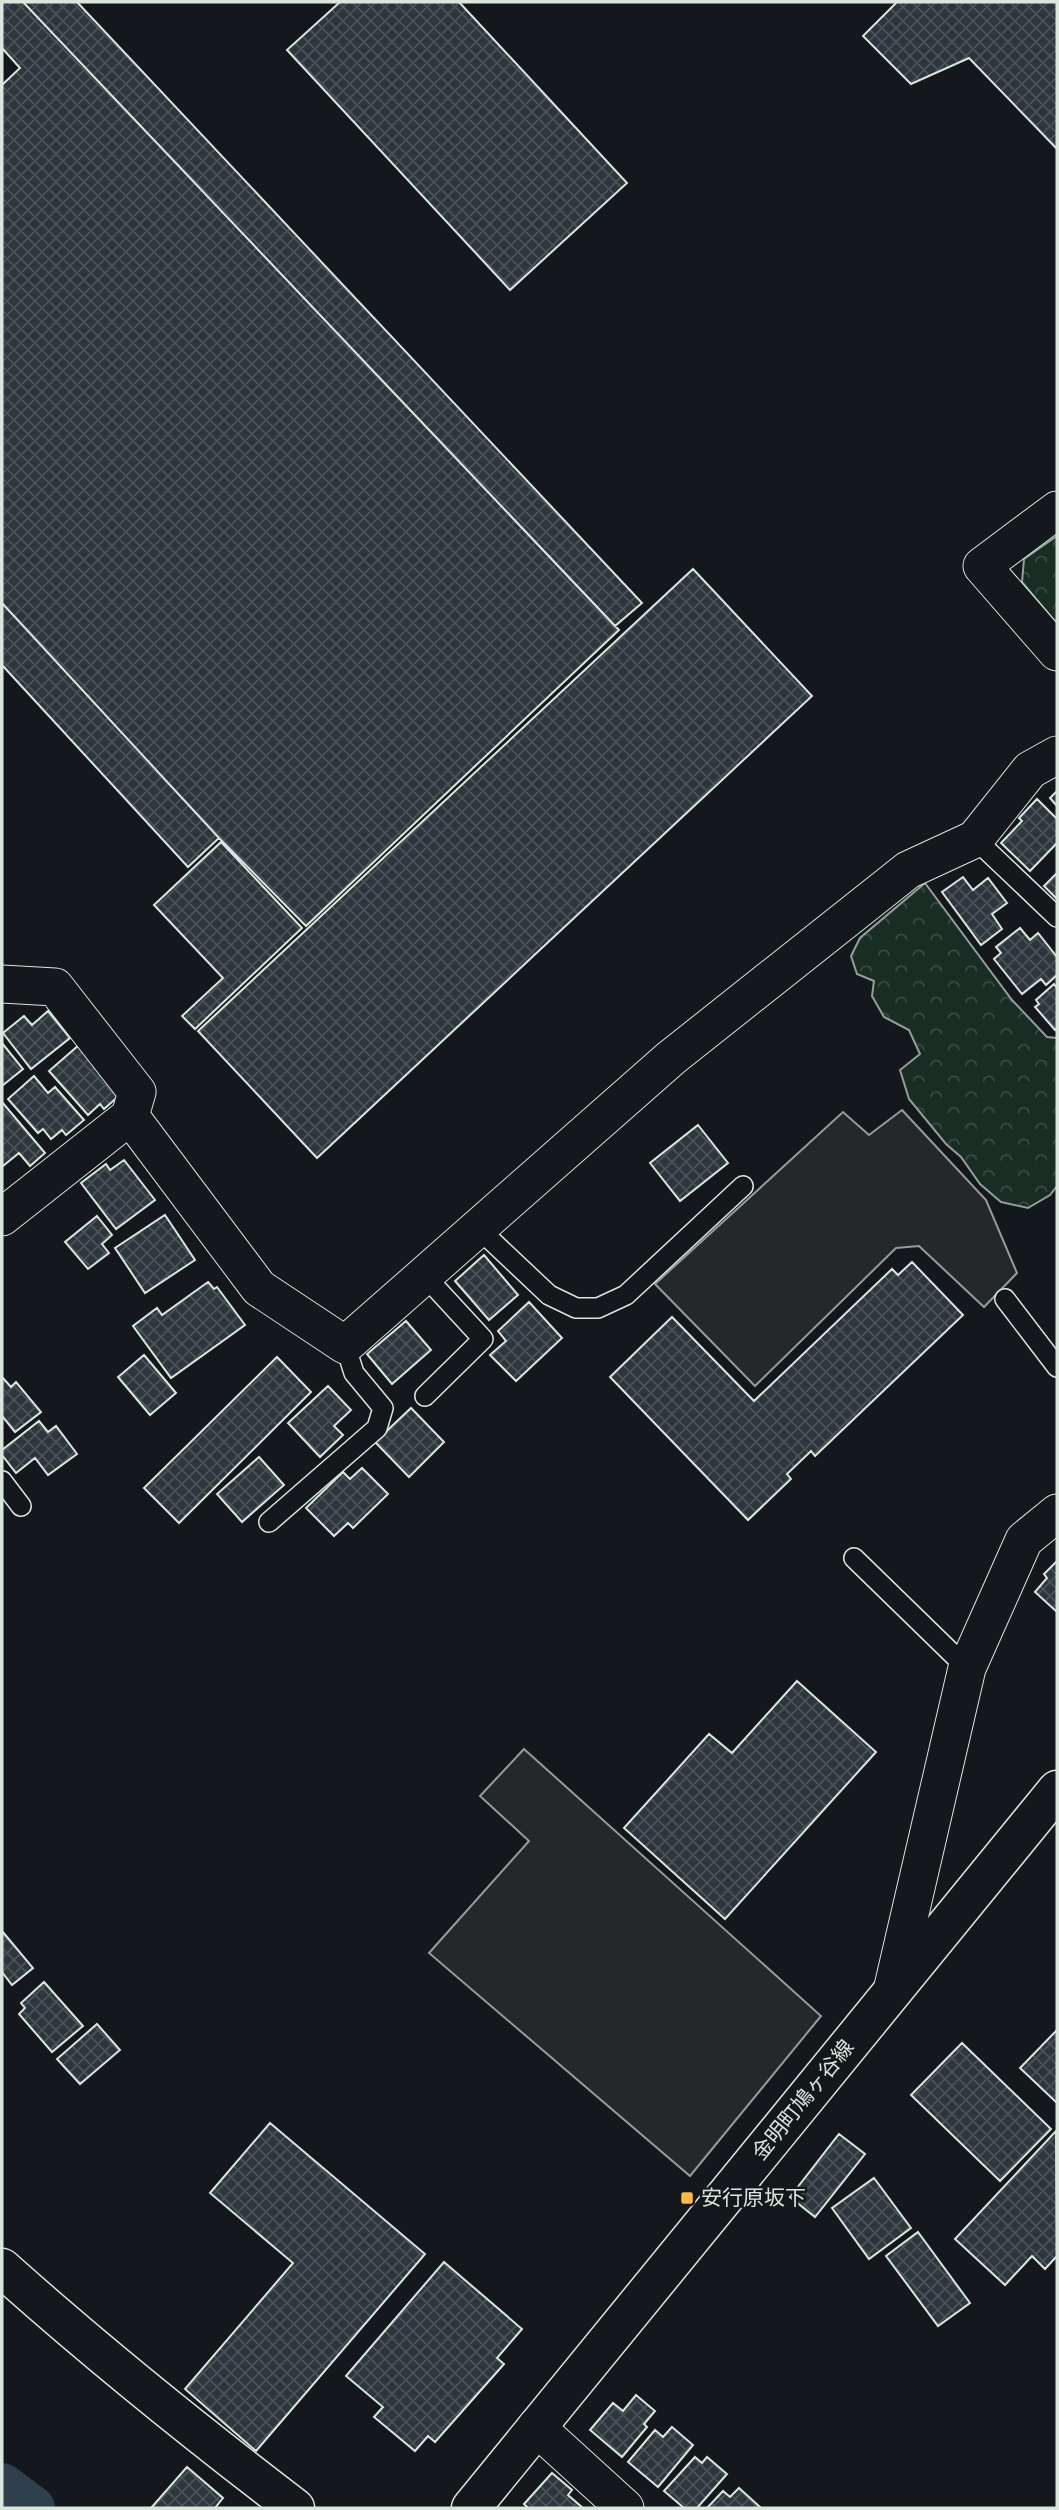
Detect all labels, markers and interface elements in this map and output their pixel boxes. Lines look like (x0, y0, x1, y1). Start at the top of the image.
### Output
street label: 金明町鳩ヶ谷線 (746, 2034, 858, 2164)
place label: 安行原坂下 (701, 2184, 806, 2209)
marker: 安行原坂下 (679, 2190, 695, 2206)

